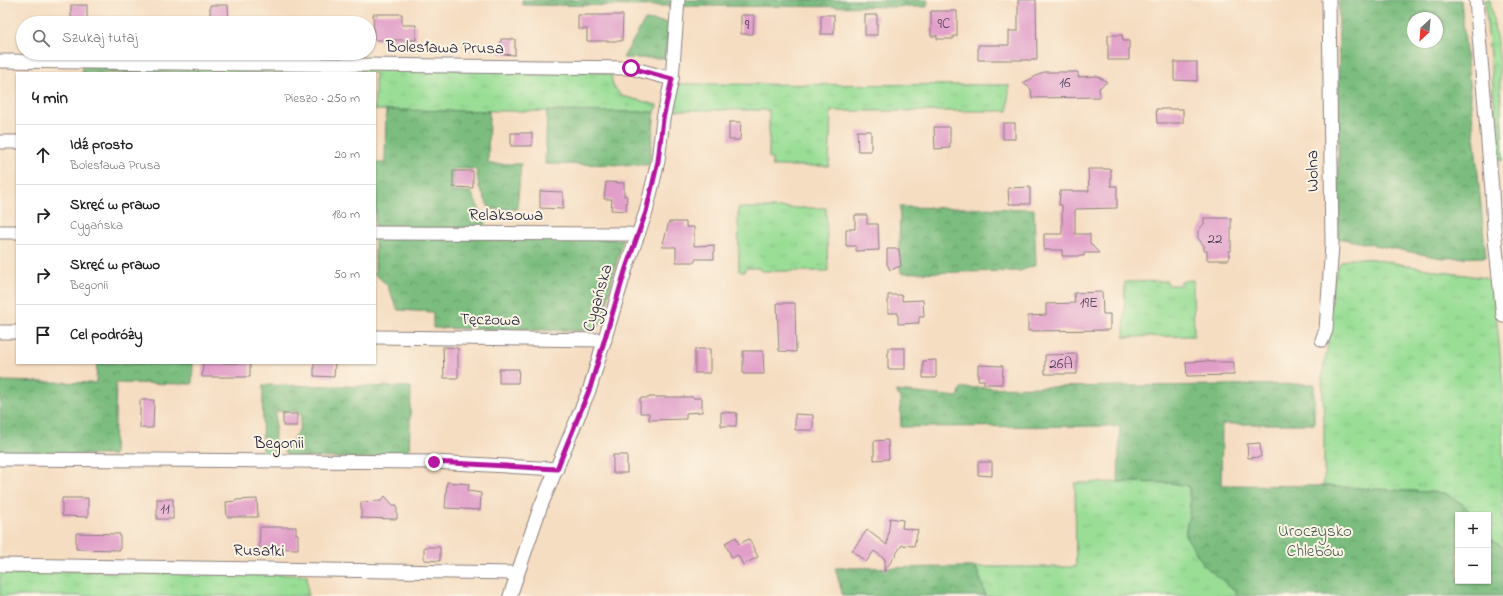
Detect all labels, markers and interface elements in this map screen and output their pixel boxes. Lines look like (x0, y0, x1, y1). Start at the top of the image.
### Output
north arrow (1407, 12, 1443, 48)
house number: 9C (938, 13, 950, 35)
house number: 9 (745, 14, 750, 36)
search box (16, 16, 376, 60)
icon: search (30, 27, 52, 49)
text: Szukaj tutaj (62, 27, 138, 49)
street label: Bolesława Prusa (385, 34, 504, 62)
route start (622, 59, 640, 77)
house number: 16 (1059, 72, 1071, 94)
text: 4 min (32, 86, 68, 111)
text: Pieszo · 250 m (284, 89, 360, 108)
text: Idź prosto (70, 134, 133, 156)
icon: ahead (32, 144, 54, 166)
text: 20 m (335, 145, 360, 164)
street label: Wolna (1300, 150, 1326, 192)
text: Bolesława Prusa (70, 156, 160, 175)
text: Skręć w prawo (70, 194, 160, 216)
street label: Relaksowa (469, 203, 543, 228)
icon: right (32, 204, 54, 226)
text: 180 m (332, 205, 360, 224)
text: Cygańska (70, 216, 123, 235)
house number: 22 (1208, 228, 1223, 250)
text: Skręć w prawo (70, 254, 160, 276)
street label: Cygańska (576, 261, 621, 335)
icon: right (32, 264, 54, 286)
text: 50 m (334, 265, 360, 284)
text: Begonii (70, 276, 108, 295)
house number: 19E (1080, 292, 1098, 314)
street label: Tęczowa (460, 307, 520, 333)
icon: arrive (32, 324, 54, 346)
text: Cel podróży (70, 324, 143, 346)
house number: 26A (1049, 353, 1073, 375)
street label: Begonii (253, 431, 304, 458)
route end (425, 453, 443, 471)
house number: 11 (160, 498, 170, 520)
map controls (1455, 512, 1491, 584)
button: + (1455, 512, 1491, 548)
park label: Uroczysko Chlebów (1278, 519, 1352, 564)
street label: Rusałki (233, 538, 285, 564)
button: − (1455, 548, 1491, 584)

